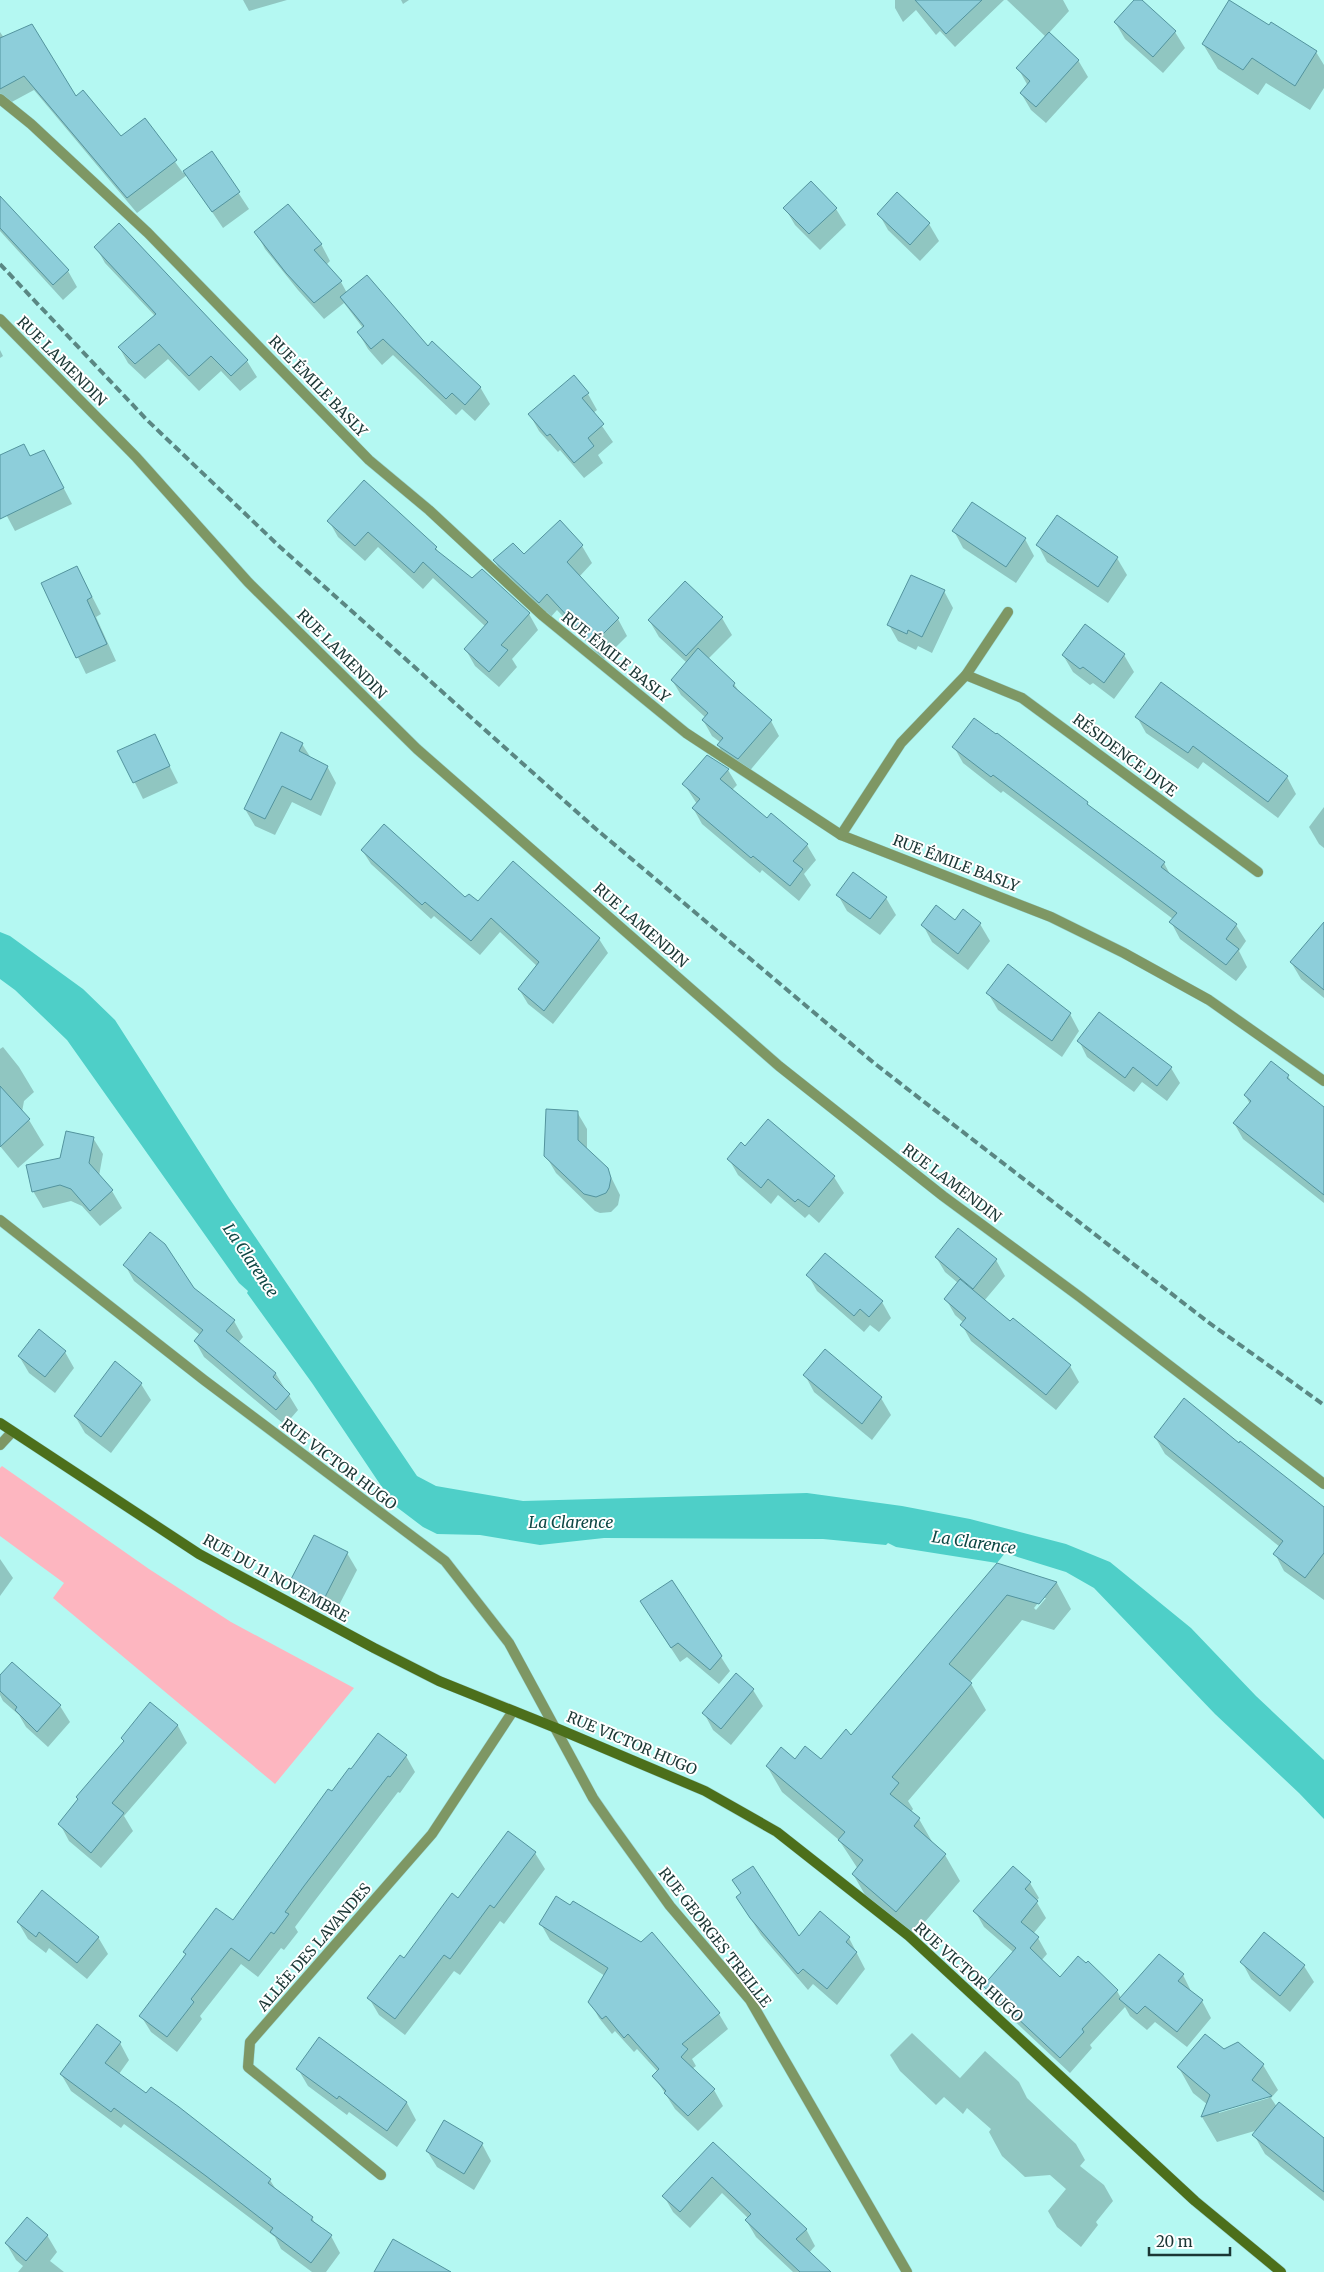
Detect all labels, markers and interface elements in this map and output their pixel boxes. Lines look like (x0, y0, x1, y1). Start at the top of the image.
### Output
street label: RUE LAMENDIN (13, 312, 111, 410)
street label: RUE ÉMILE BASLY (265, 331, 372, 441)
street label: RUE LAMENDIN (293, 605, 391, 703)
street label: RUE ÉMILE BASLY (558, 607, 675, 707)
street label: RÉSIDENCE DIVE (1069, 709, 1182, 801)
street label: RUE ÉMILE BASLY (890, 829, 1022, 896)
street label: RUE LAMENDIN (590, 879, 692, 972)
street label: RUE LAMENDIN (899, 1140, 1006, 1227)
water label: La Clarence (219, 1219, 283, 1301)
street label: RUE VICTOR HUGO (277, 1414, 401, 1514)
water label: La Clarence (529, 1512, 613, 1532)
water label: La Clarence (931, 1526, 1017, 1558)
street label: RUE DU 11 NOVEMBRE (200, 1530, 353, 1626)
street label: RUE VICTOR HUGO (564, 1707, 700, 1779)
street label: RUE GEORGES TREILLE (655, 1863, 776, 2011)
street label: ALLÉE DES LAVANDES (252, 1878, 375, 2016)
street label: RUE VICTOR HUGO (911, 1918, 1027, 2026)
scale bar (1149, 2224, 1230, 2256)
text: 20 m (1156, 2232, 1193, 2251)

